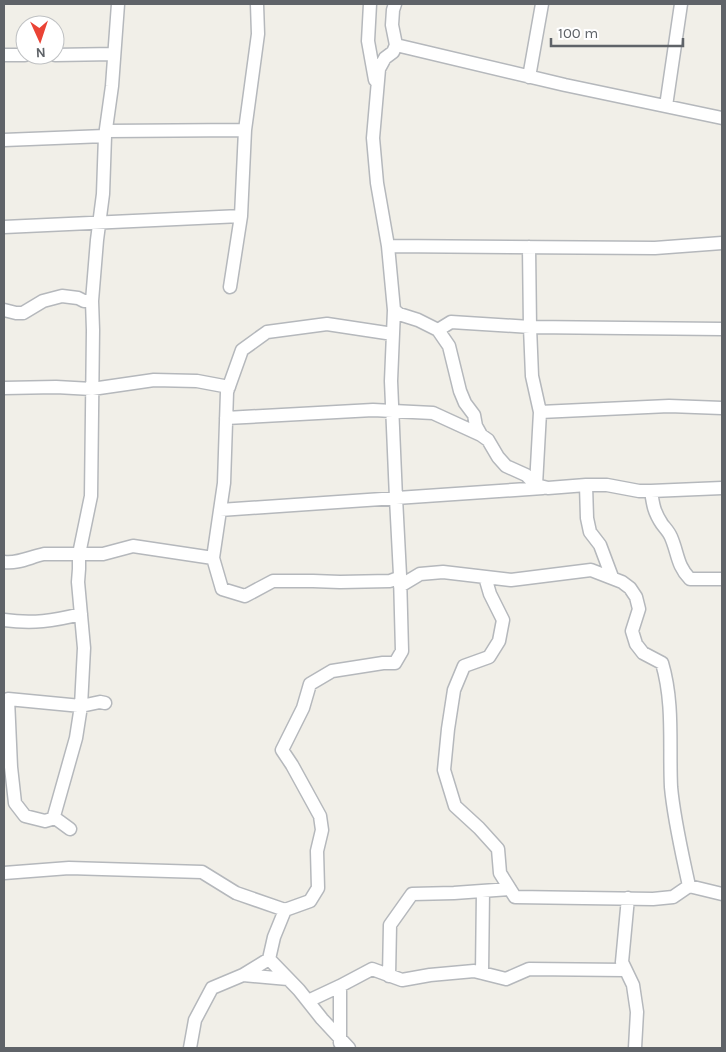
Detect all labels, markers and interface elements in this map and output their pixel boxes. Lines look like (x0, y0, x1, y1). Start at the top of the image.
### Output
north arrow (15, 15, 65, 65)
scale bar (551, 15, 684, 47)
text: 100 m (558, 24, 598, 42)
text: N (35, 44, 46, 61)

